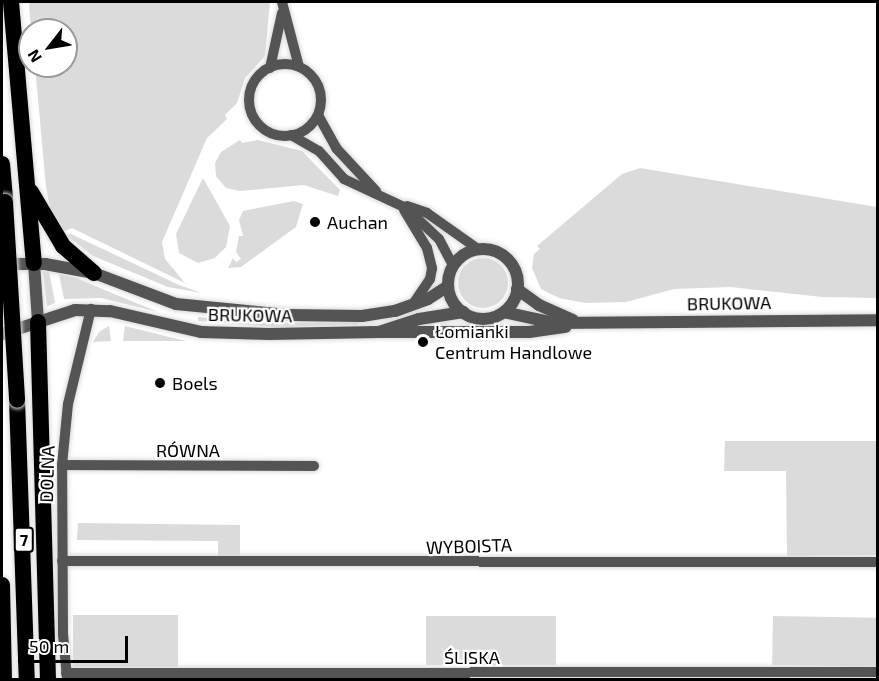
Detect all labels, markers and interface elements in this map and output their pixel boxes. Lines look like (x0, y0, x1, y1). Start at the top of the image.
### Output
north arrow (18, 18, 78, 78)
text: N (23, 47, 45, 66)
place label: Auchan (327, 211, 388, 233)
marker: Auchan (308, 215, 322, 229)
street label: BRUKOWA (687, 291, 771, 315)
street label: BRUKOWA (208, 303, 292, 327)
place label: Łomianki Centrum Handlowe (435, 321, 592, 364)
marker: Łomianki Centrum Handlowe (416, 335, 430, 349)
place label: Boels (172, 372, 218, 394)
marker: Boels (153, 376, 167, 390)
street label: RÓWNA (156, 439, 220, 461)
street label: DOLNA (35, 445, 59, 503)
road number: 7 (14, 527, 34, 553)
street label: WYBOISTA (426, 534, 512, 558)
scale bar (21, 624, 130, 662)
text: 50 m (29, 635, 69, 657)
street label: ŚLISKA (444, 646, 500, 668)

